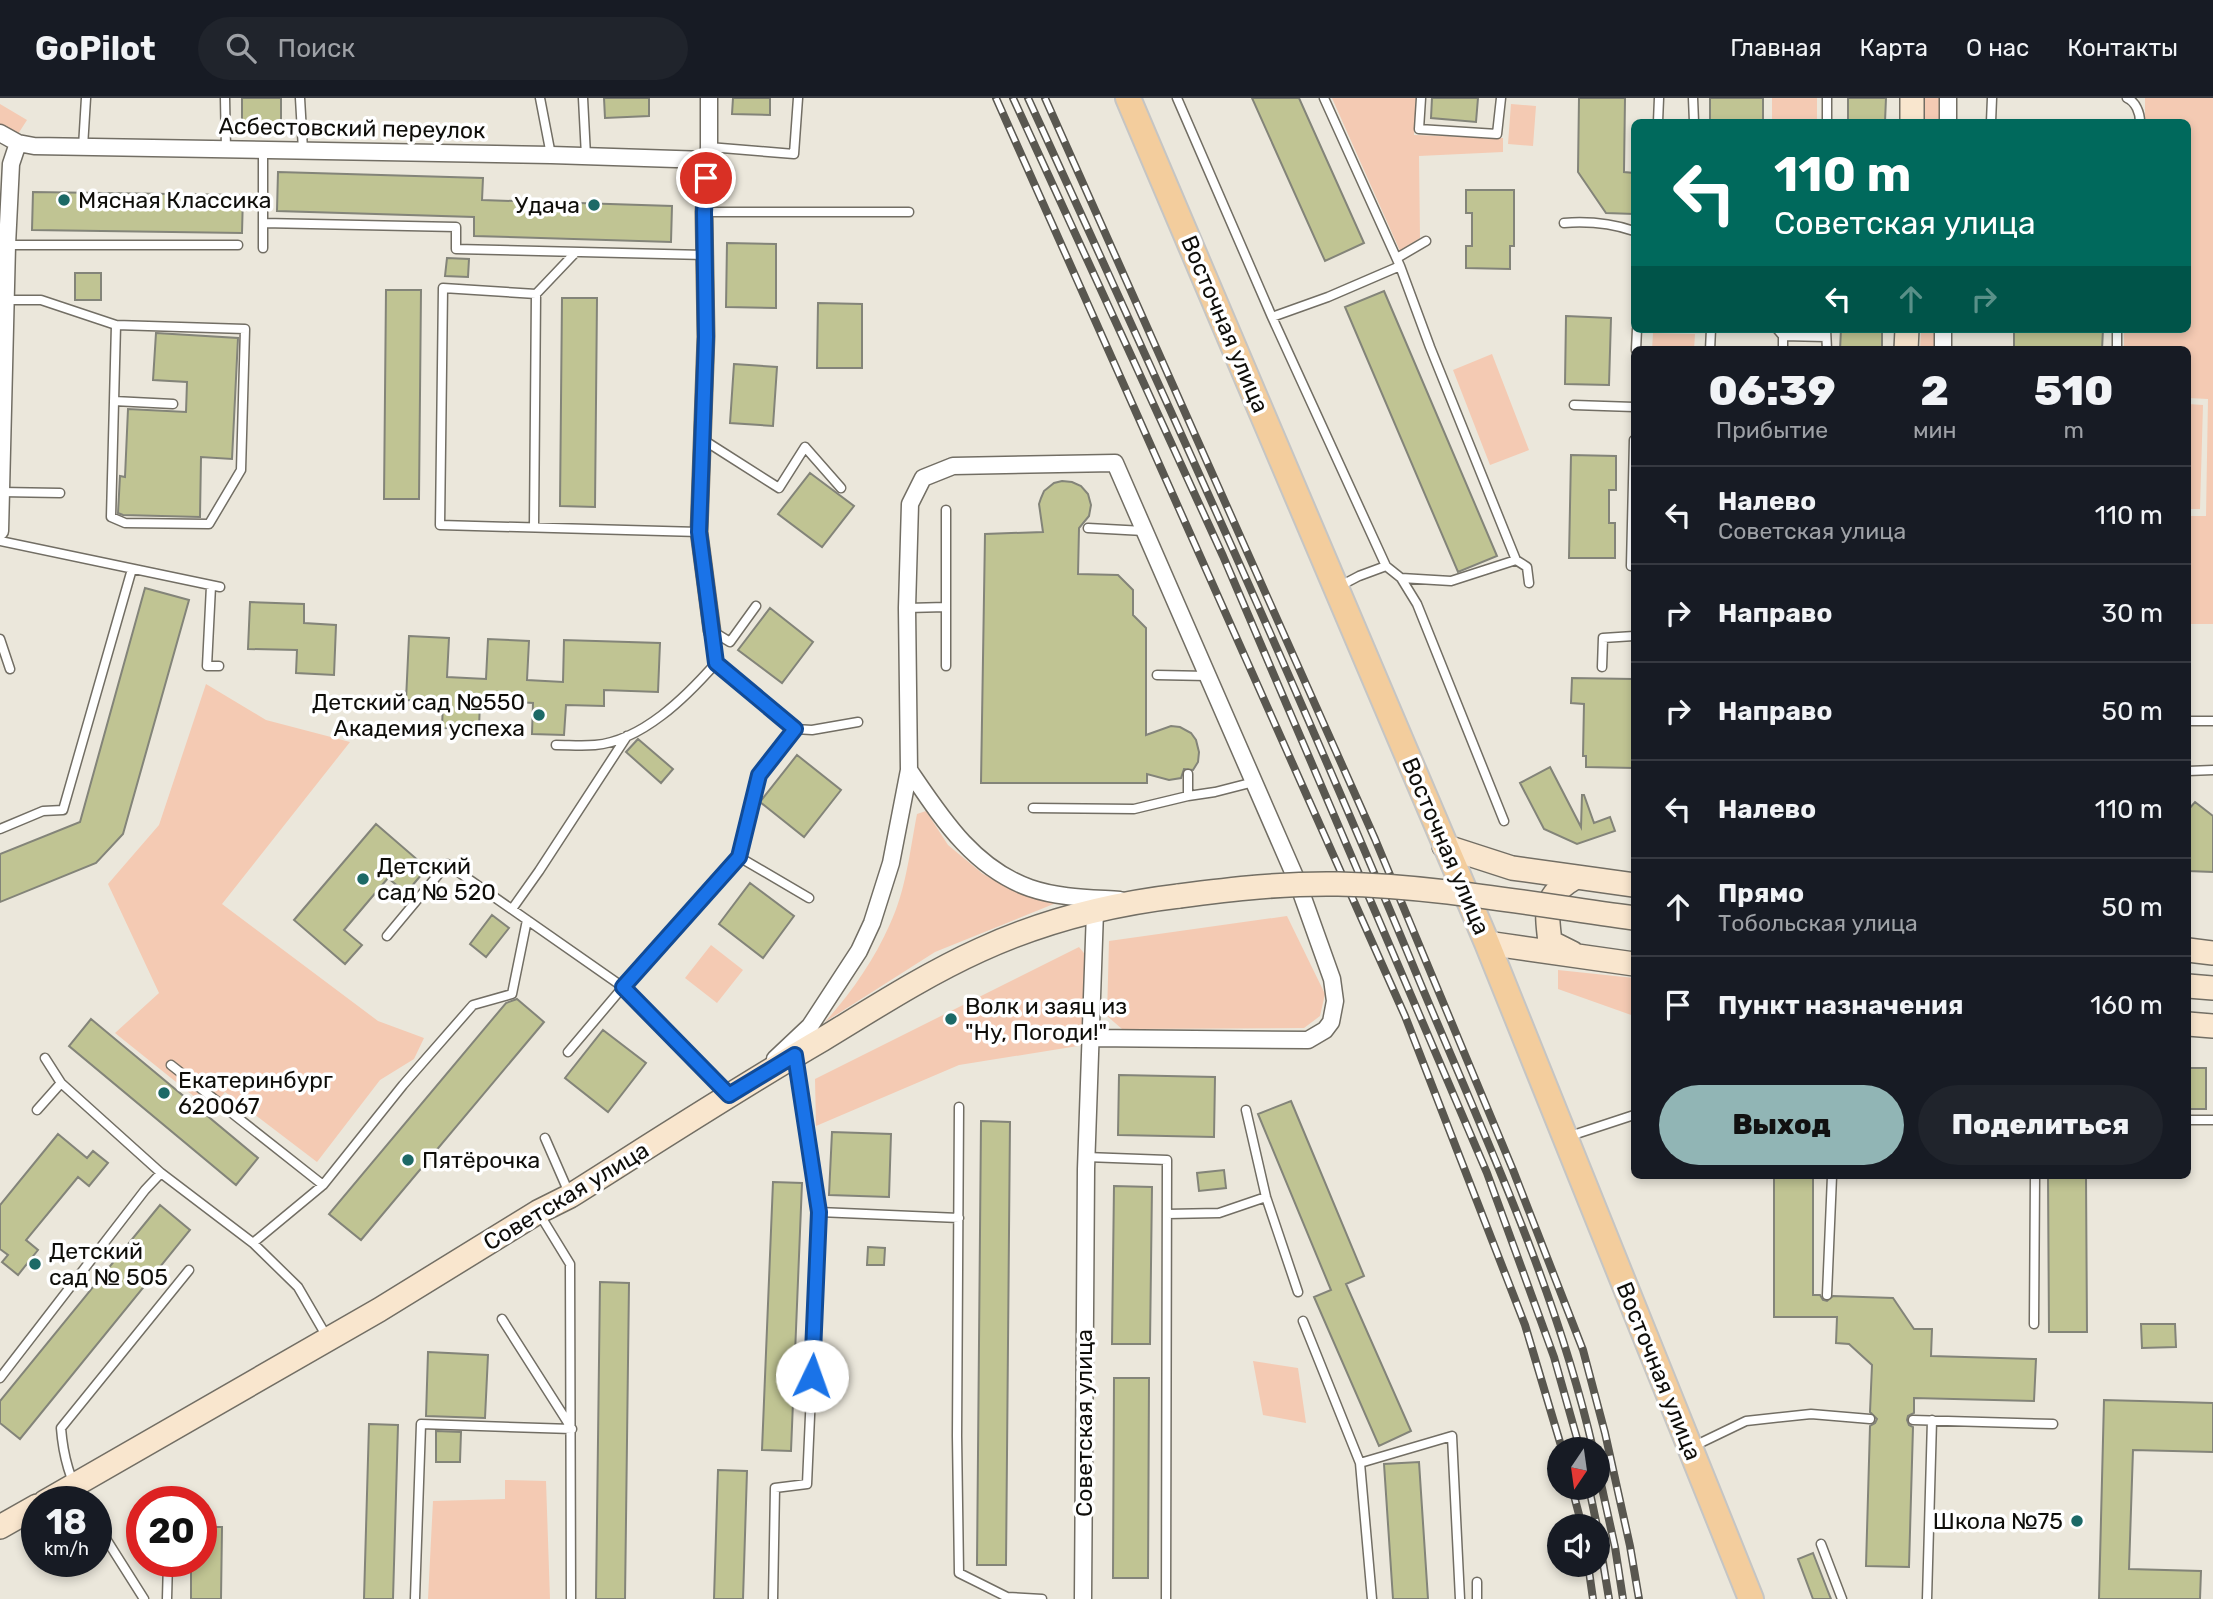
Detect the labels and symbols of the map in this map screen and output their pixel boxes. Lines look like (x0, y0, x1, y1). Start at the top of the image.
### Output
street label: Асбестовский переулок (218, 112, 486, 144)
pin (676, 148, 736, 208)
place label: Мясная Классика (78, 186, 272, 214)
place label: Удача (515, 191, 580, 219)
marker: Мясная Классика (56, 192, 72, 208)
marker: Удача (586, 197, 602, 213)
street label: Восточная улица (1175, 231, 1275, 417)
place label: Детский сад №550 Академия успеха (312, 688, 525, 742)
marker: Детский сад №550 Академия успеха (531, 707, 547, 723)
street label: Восточная улица (1396, 753, 1496, 939)
place label: Детский сад № 520 (377, 852, 496, 906)
marker: Детский сад № 520 (355, 871, 371, 887)
place label: Волк и заяц из "Ну, Погоди!" (965, 992, 1127, 1046)
marker: Волк и заяц из "Ну, Погоди!" (943, 1011, 959, 1027)
place label: Екатеринбург 620067 (178, 1066, 333, 1120)
marker: Екатеринбург 620067 (156, 1085, 172, 1101)
street label: Советская улица (478, 1136, 654, 1256)
place label: Пятёрочка (422, 1146, 540, 1174)
marker: Пятёрочка (400, 1152, 416, 1168)
place label: Детский сад № 505 (49, 1237, 168, 1291)
marker: Детский сад № 505 (27, 1256, 43, 1272)
street label: Восточная улица (1610, 1278, 1708, 1464)
street label: Советская улица (1070, 1329, 1098, 1517)
position arrow (775, 1339, 849, 1413)
north arrow (1547, 1437, 1610, 1500)
speed limit sign: 20 (126, 1486, 217, 1577)
place label: Школа №75 (1933, 1507, 2063, 1535)
marker: Школа №75 (2069, 1513, 2085, 1529)

